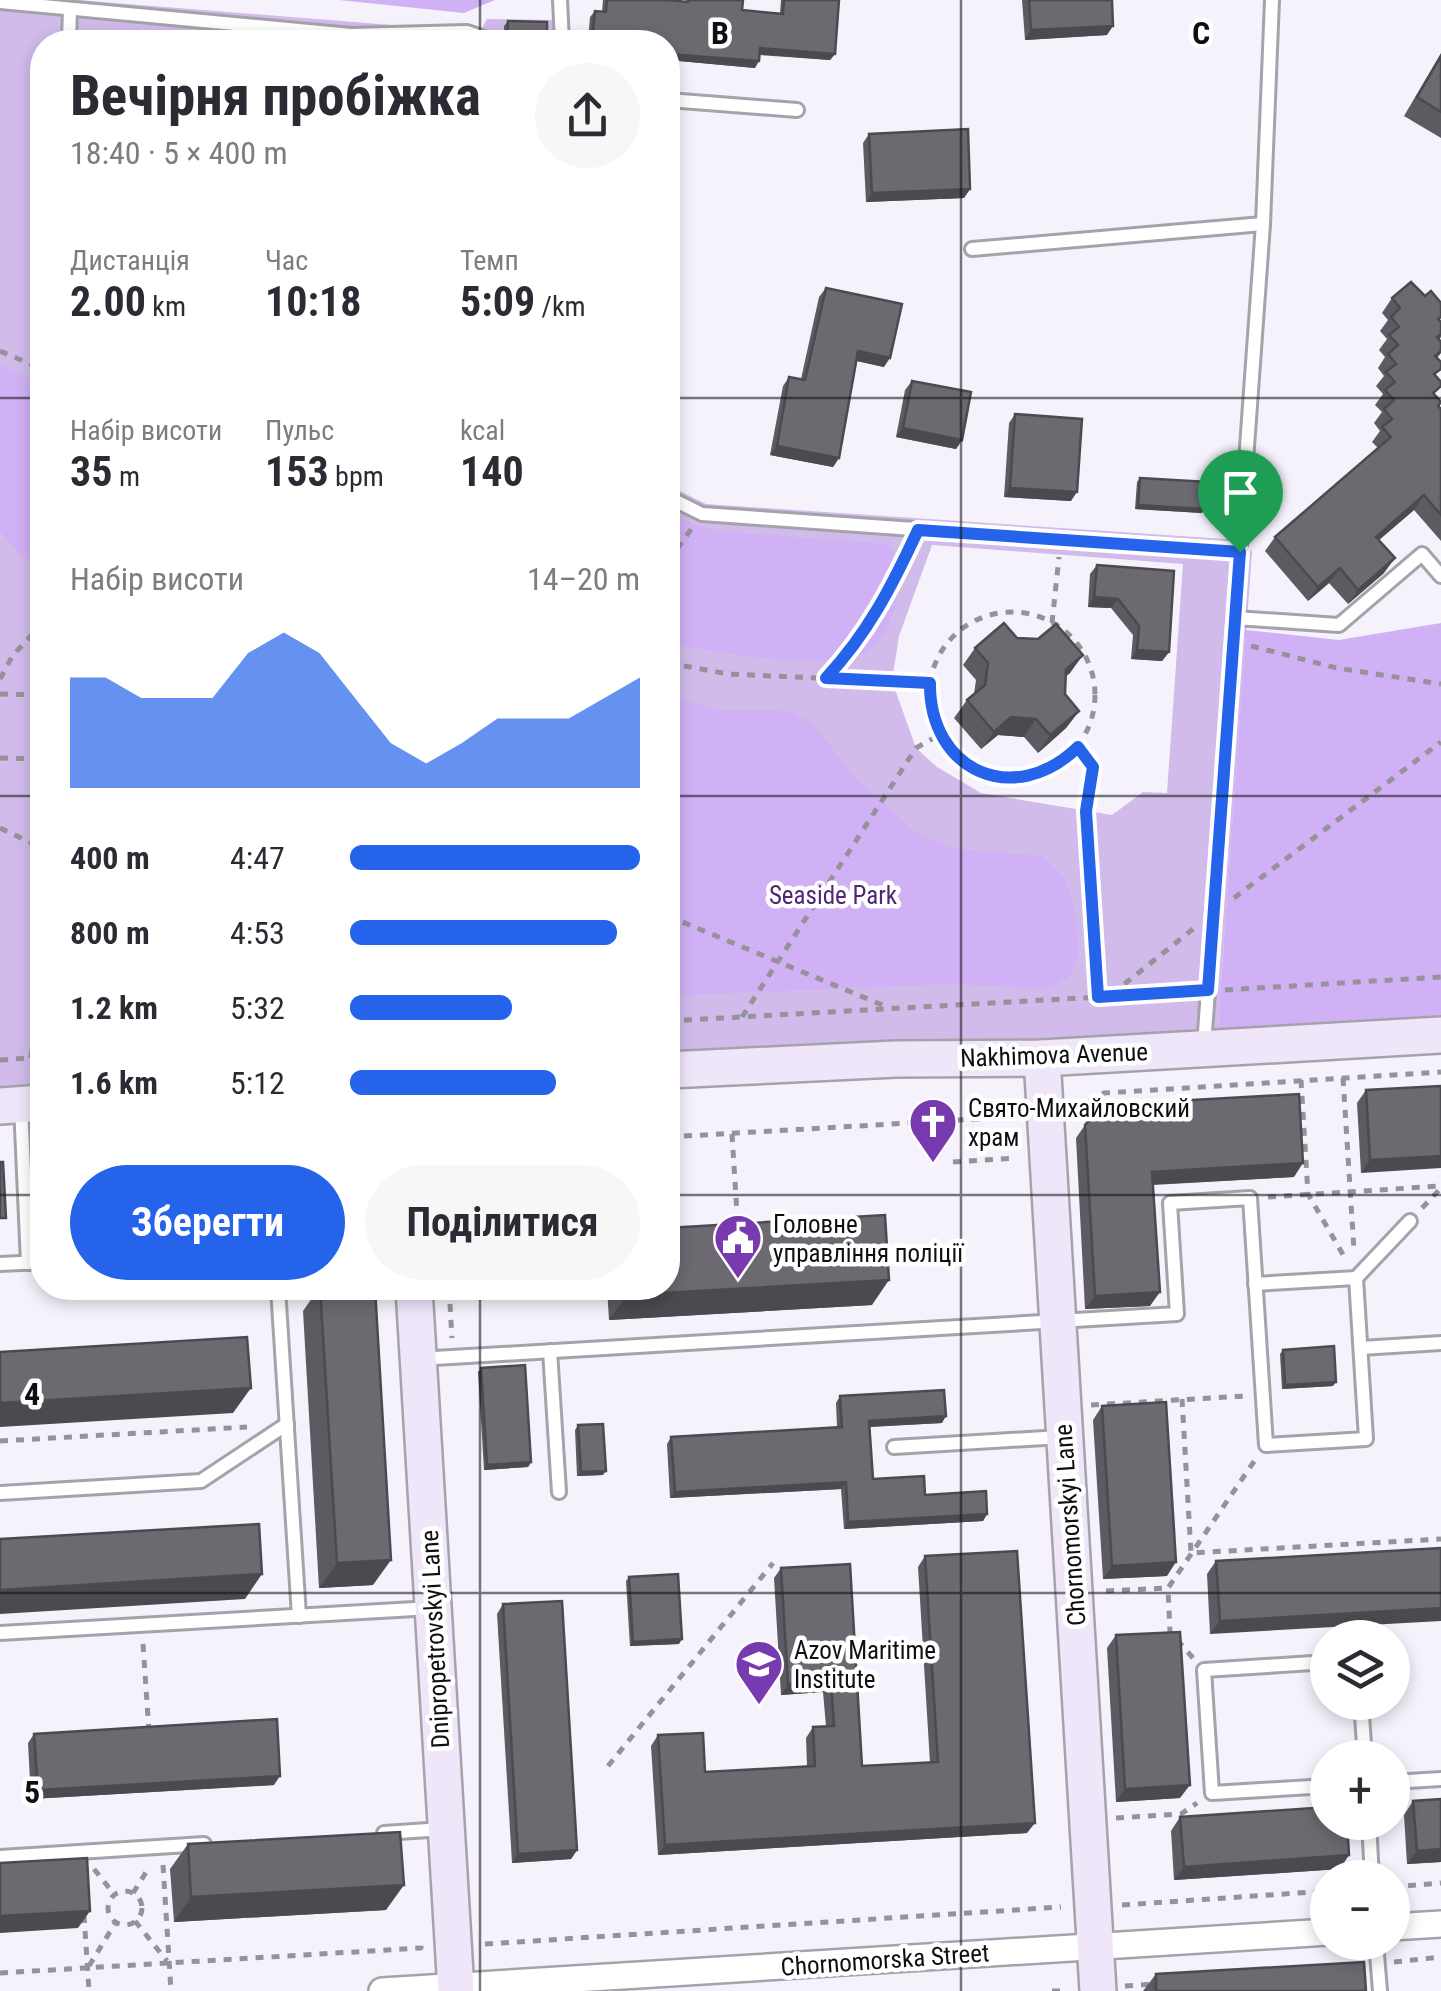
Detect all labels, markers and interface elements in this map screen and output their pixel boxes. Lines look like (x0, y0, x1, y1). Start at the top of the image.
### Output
text: B (711, 14, 729, 52)
text: C (1192, 14, 1210, 52)
button: share (535, 63, 640, 168)
text: Вечірня пробіжка (70, 64, 481, 128)
text: 18:40 · 5 × 400 m (70, 134, 288, 172)
text: Дистанція (70, 244, 190, 277)
text: Час (265, 244, 308, 277)
text: Темп (460, 244, 519, 277)
text: 2.00 (70, 277, 146, 326)
text: 10:18 (265, 277, 361, 326)
text: 5:09 (460, 277, 535, 326)
text: km (146, 290, 186, 323)
text: /km (535, 290, 586, 323)
text: Набір висоти (70, 414, 222, 447)
text: Пульс (265, 414, 334, 447)
text: kcal (460, 414, 505, 447)
text: 35 (70, 447, 112, 496)
text: 153 (265, 447, 329, 496)
text: 140 (460, 447, 524, 496)
pin (1198, 450, 1283, 553)
text: m (112, 460, 140, 493)
text: bpm (329, 460, 384, 493)
icon: arrive (1213, 465, 1268, 520)
text: Набір висоти (70, 560, 244, 598)
text: 14–20 m (527, 560, 640, 598)
text: 400 m (70, 839, 150, 877)
text: 4:47 (230, 839, 285, 877)
park label: Seaside Park (769, 881, 898, 910)
text: 800 m (70, 914, 150, 952)
text: 4:53 (230, 914, 285, 952)
text: 1.2 km (70, 989, 158, 1027)
text: 5:32 (230, 989, 285, 1027)
street label: Nakhimova Avenue (960, 1037, 1148, 1073)
text: 1.6 km (70, 1064, 158, 1102)
text: 5:12 (230, 1064, 285, 1102)
place label: Свято-Михайловский храм (968, 1094, 1190, 1152)
church icon: Свято-Михайловский храм (907, 1096, 959, 1164)
button: Зберегти (70, 1165, 345, 1280)
button: Поділитися (365, 1165, 640, 1280)
place label: Головне управління поліції (773, 1210, 964, 1268)
public building icon: Головне управління поліції (712, 1212, 764, 1280)
text: 4 (24, 1375, 40, 1413)
street label: Chornomorskyi Lane (1048, 1423, 1092, 1627)
street label: Dnipropetrovskyi Lane (415, 1529, 455, 1749)
map controls (1310, 1620, 1410, 1960)
button: layers (1310, 1620, 1410, 1720)
place label: Azov Maritime Institute (794, 1636, 936, 1694)
school or university icon: Azov Maritime Institute (733, 1638, 785, 1706)
button: + (1310, 1740, 1410, 1840)
text: 5 (24, 1773, 40, 1811)
button: − (1310, 1860, 1410, 1960)
street label: Chornomorska Street (780, 1938, 990, 1982)

